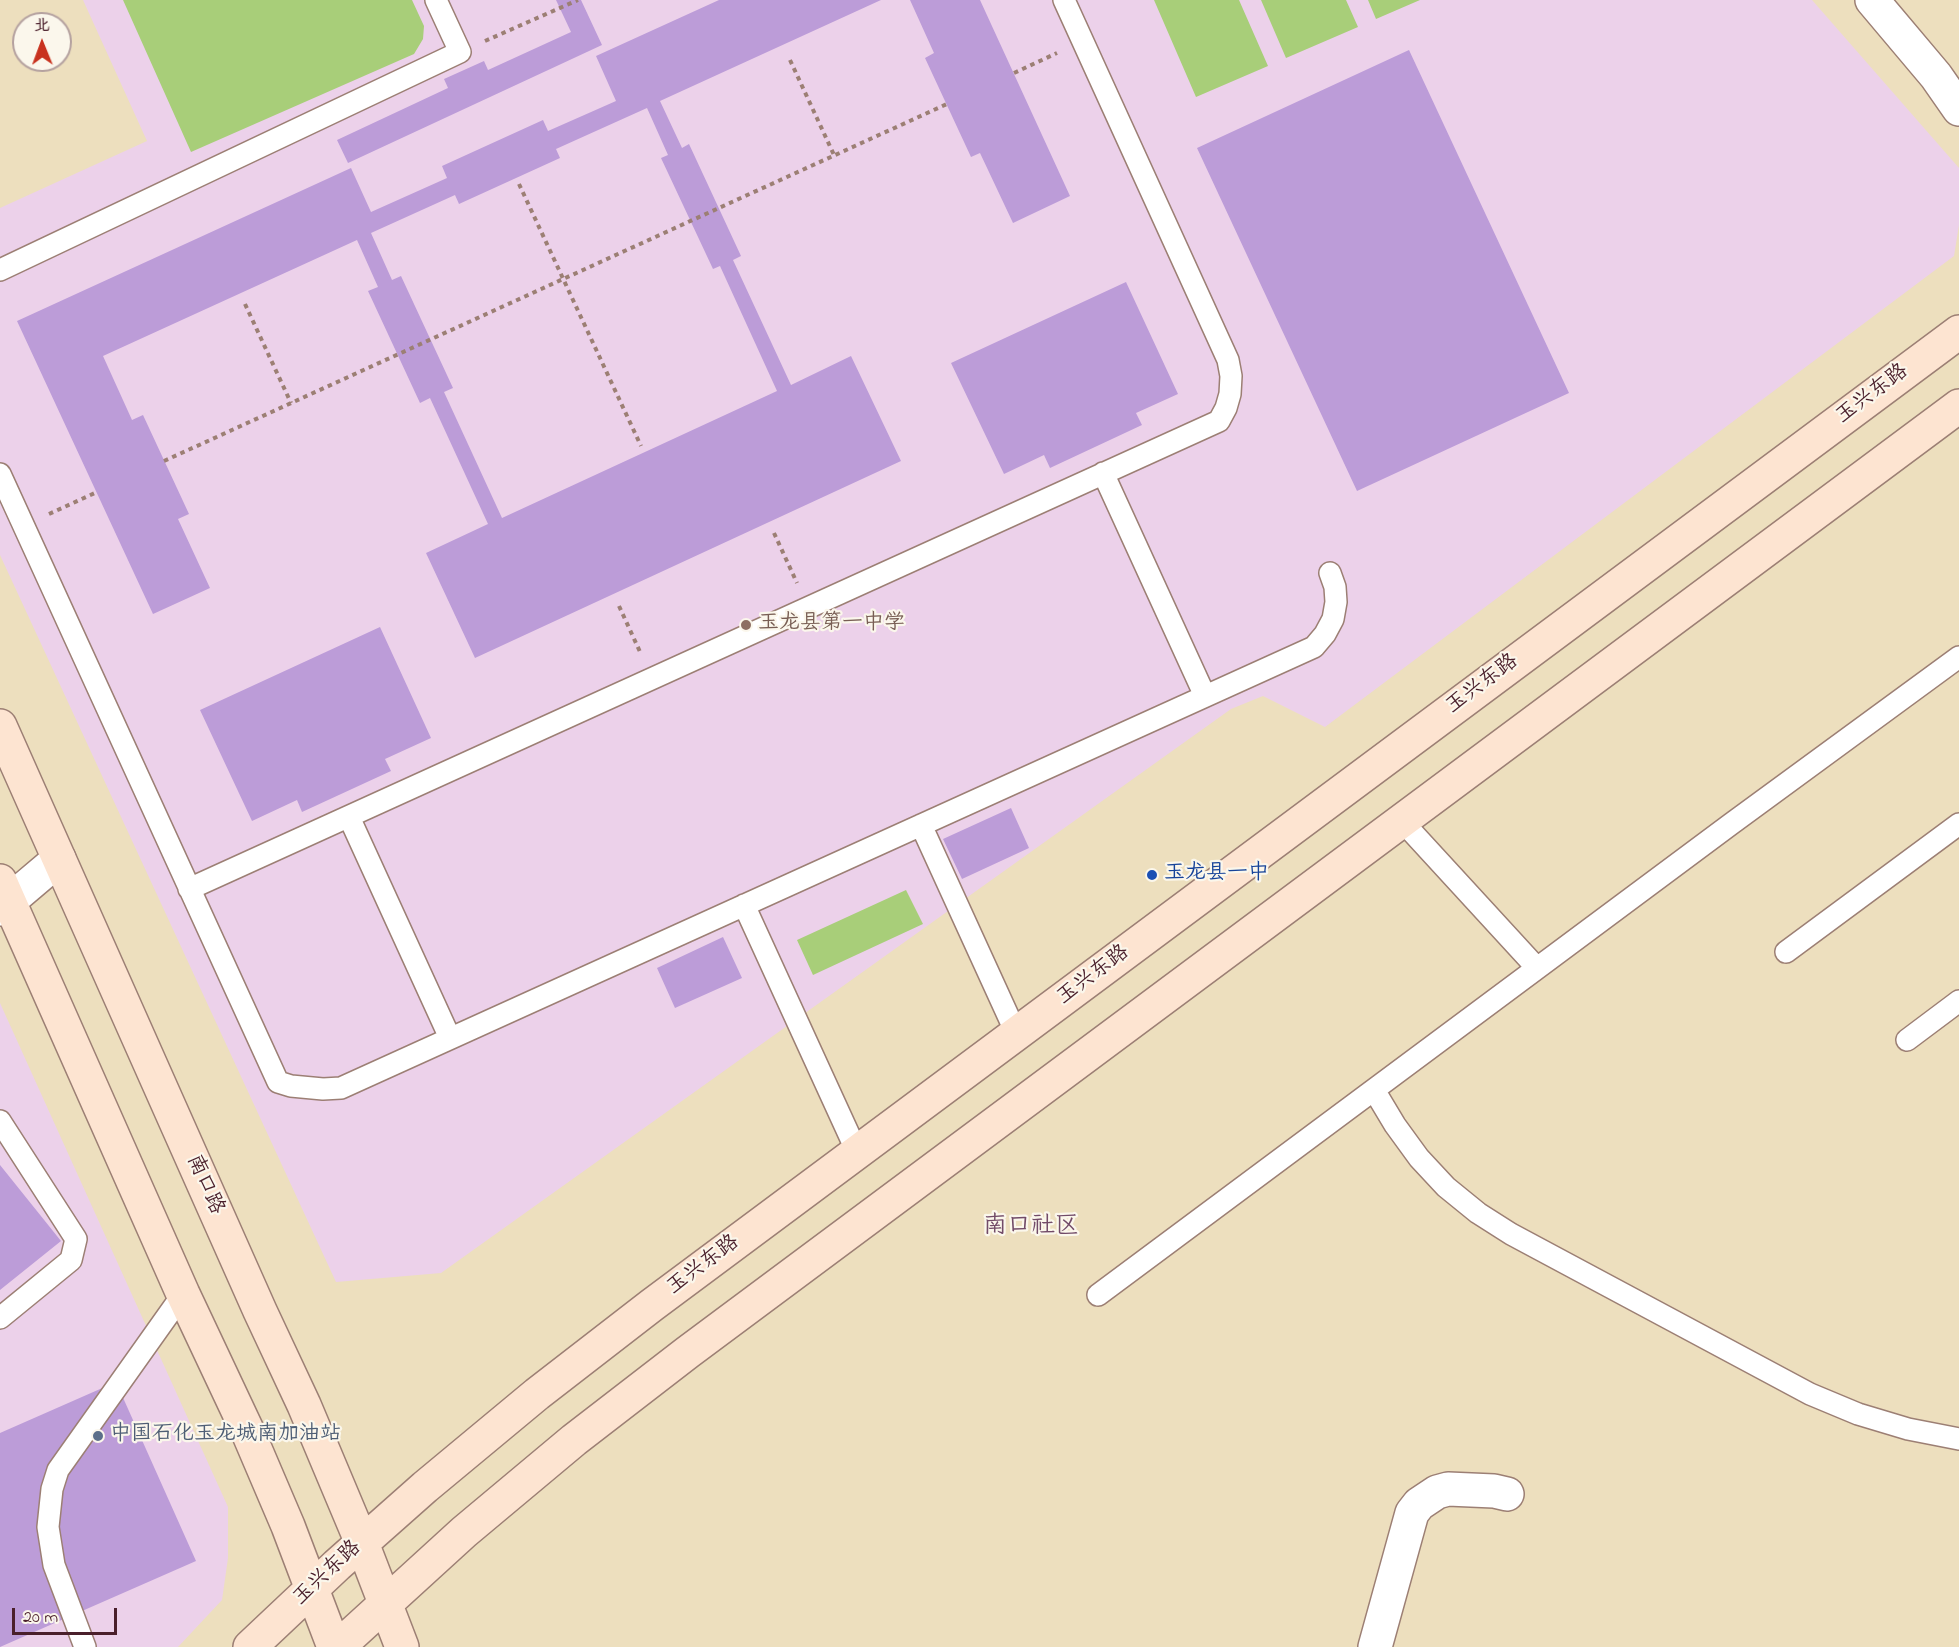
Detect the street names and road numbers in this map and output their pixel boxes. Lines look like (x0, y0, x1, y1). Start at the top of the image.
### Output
street label: 玉兴东路 (1832, 360, 1914, 430)
street label: 玉兴东路 (1442, 650, 1524, 720)
street label: 玉兴东路 (1053, 941, 1135, 1011)
street label: 南口路 (180, 1151, 228, 1219)
street label: 玉兴东路 (663, 1231, 745, 1301)
street label: 玉兴东路 (289, 1536, 367, 1612)

